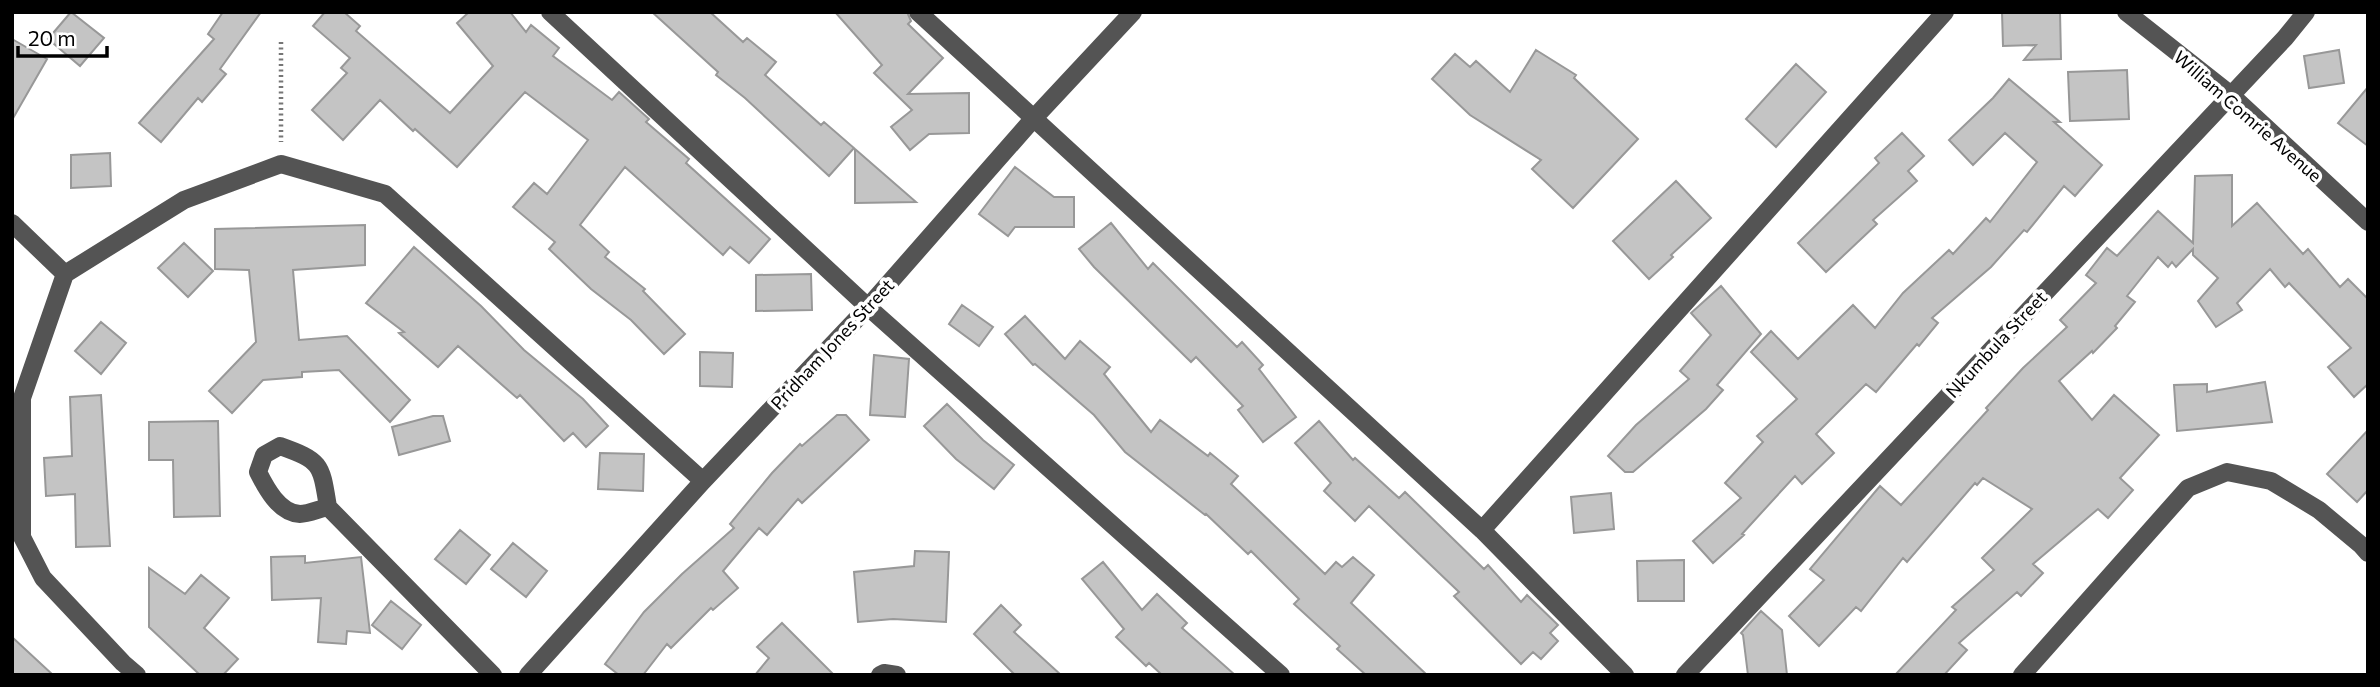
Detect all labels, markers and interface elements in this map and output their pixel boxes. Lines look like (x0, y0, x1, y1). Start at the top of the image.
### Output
scale bar (18, 14, 107, 58)
text: 20 m (28, 25, 76, 50)
street label: William Comrie Avenue (2170, 46, 2326, 186)
street label: Pridham Jones Street (766, 274, 898, 414)
street label: Nkumbula Street (1941, 286, 2051, 402)

